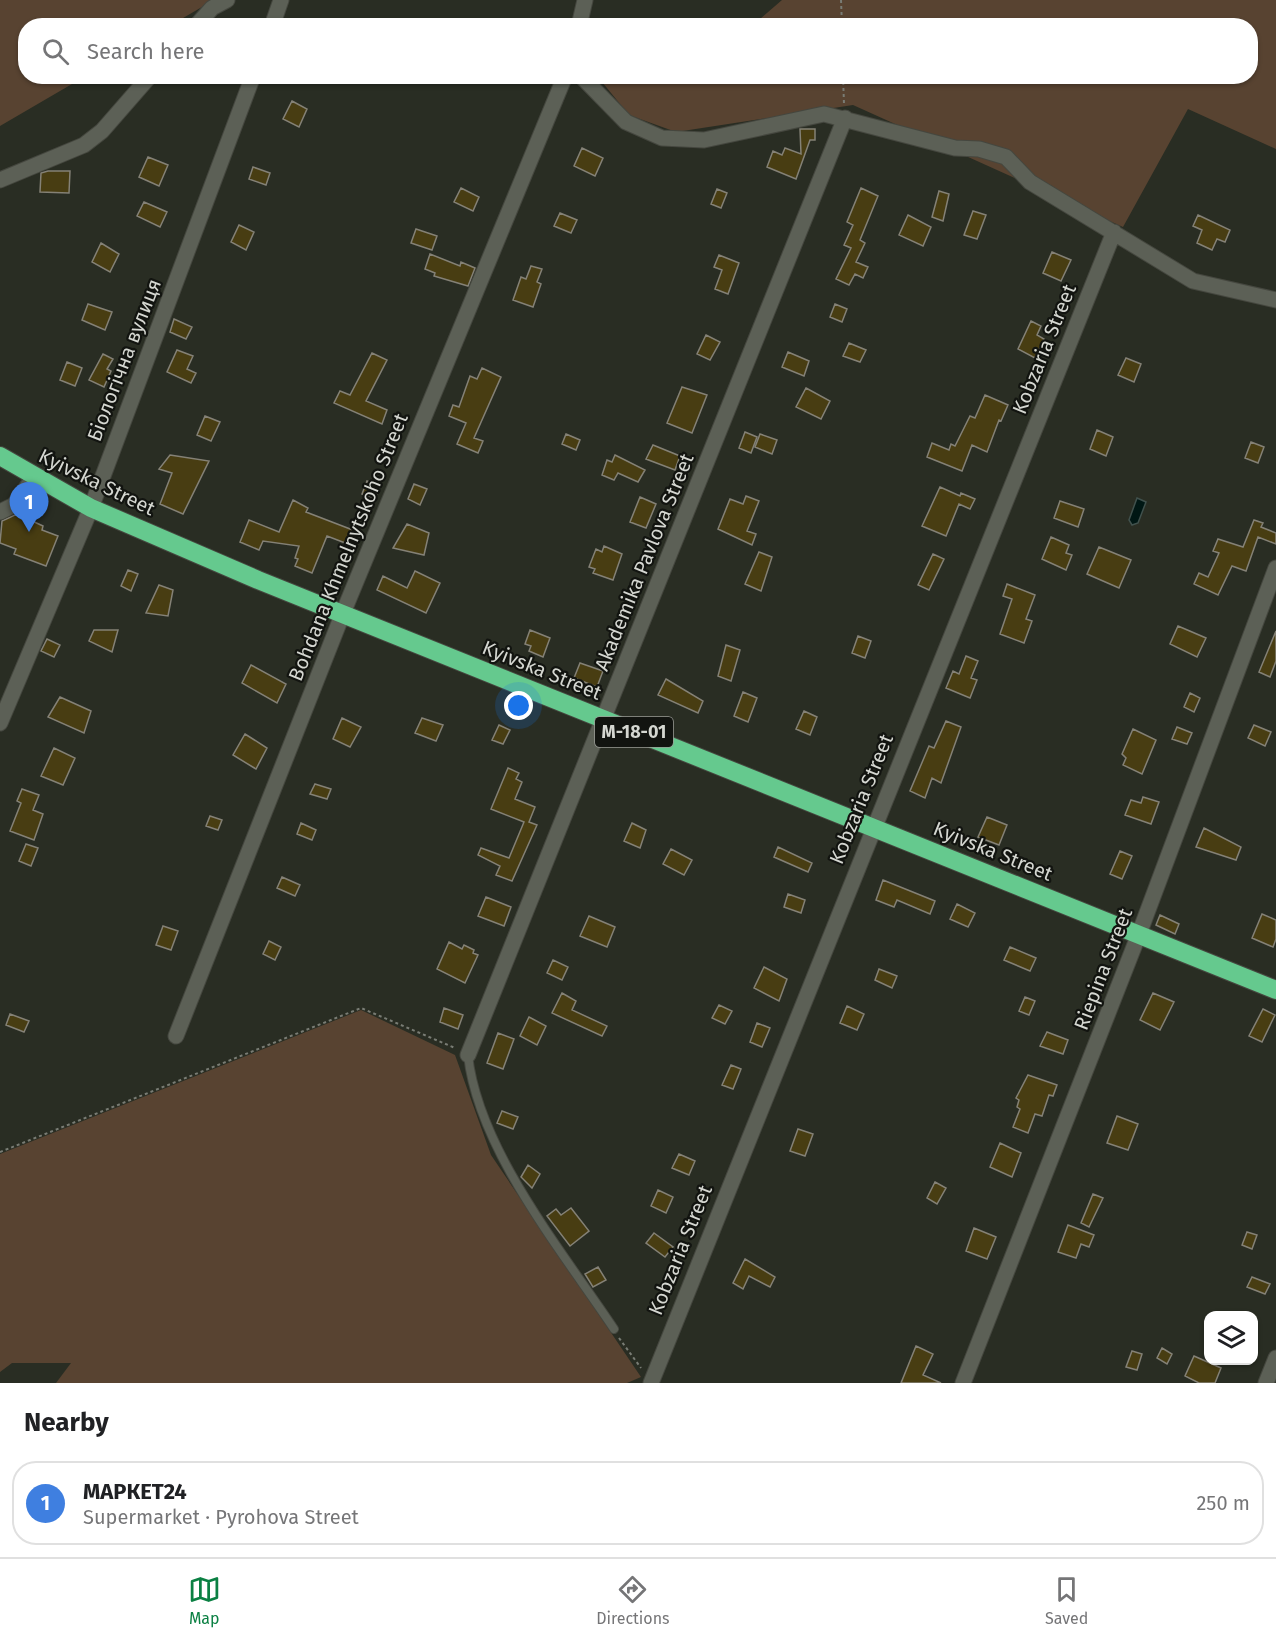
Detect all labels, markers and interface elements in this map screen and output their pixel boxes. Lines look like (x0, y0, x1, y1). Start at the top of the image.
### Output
search box (18, 18, 1258, 84)
icon: search (39, 35, 72, 68)
text: Search here (87, 38, 205, 65)
street label: Біологічна вулиця (82, 275, 166, 445)
street label: Kobzaria Street (1007, 280, 1081, 417)
street label: Bohdana Khmelnytskoho Street (283, 409, 413, 684)
street label: Kyivska Street (35, 443, 160, 521)
street label: Akademika Pavlova Street (589, 449, 699, 674)
pin: 1 (9, 482, 48, 532)
street label: Kyivska Street (479, 635, 606, 705)
your location (504, 691, 533, 720)
road number: М-18-01 (595, 717, 673, 747)
street label: Kobzaria Street (824, 730, 898, 867)
street label: Kyivska Street (930, 816, 1057, 886)
street label: Riepina Street (1069, 904, 1137, 1033)
street label: Kobzaria Street (643, 1181, 717, 1318)
map controls (1204, 1311, 1258, 1365)
button: layers (1204, 1311, 1258, 1365)
text: Nearby (24, 1407, 109, 1438)
text: МАРКЕТ24 (83, 1478, 187, 1505)
text: 1 (41, 1491, 50, 1515)
text: 250 m (1196, 1491, 1250, 1515)
text: Supermarket · Pyrohova Street (83, 1505, 359, 1529)
tab: Map (188, 1573, 221, 1628)
tab: Directions (596, 1573, 670, 1628)
tab: Saved (1045, 1573, 1088, 1628)

